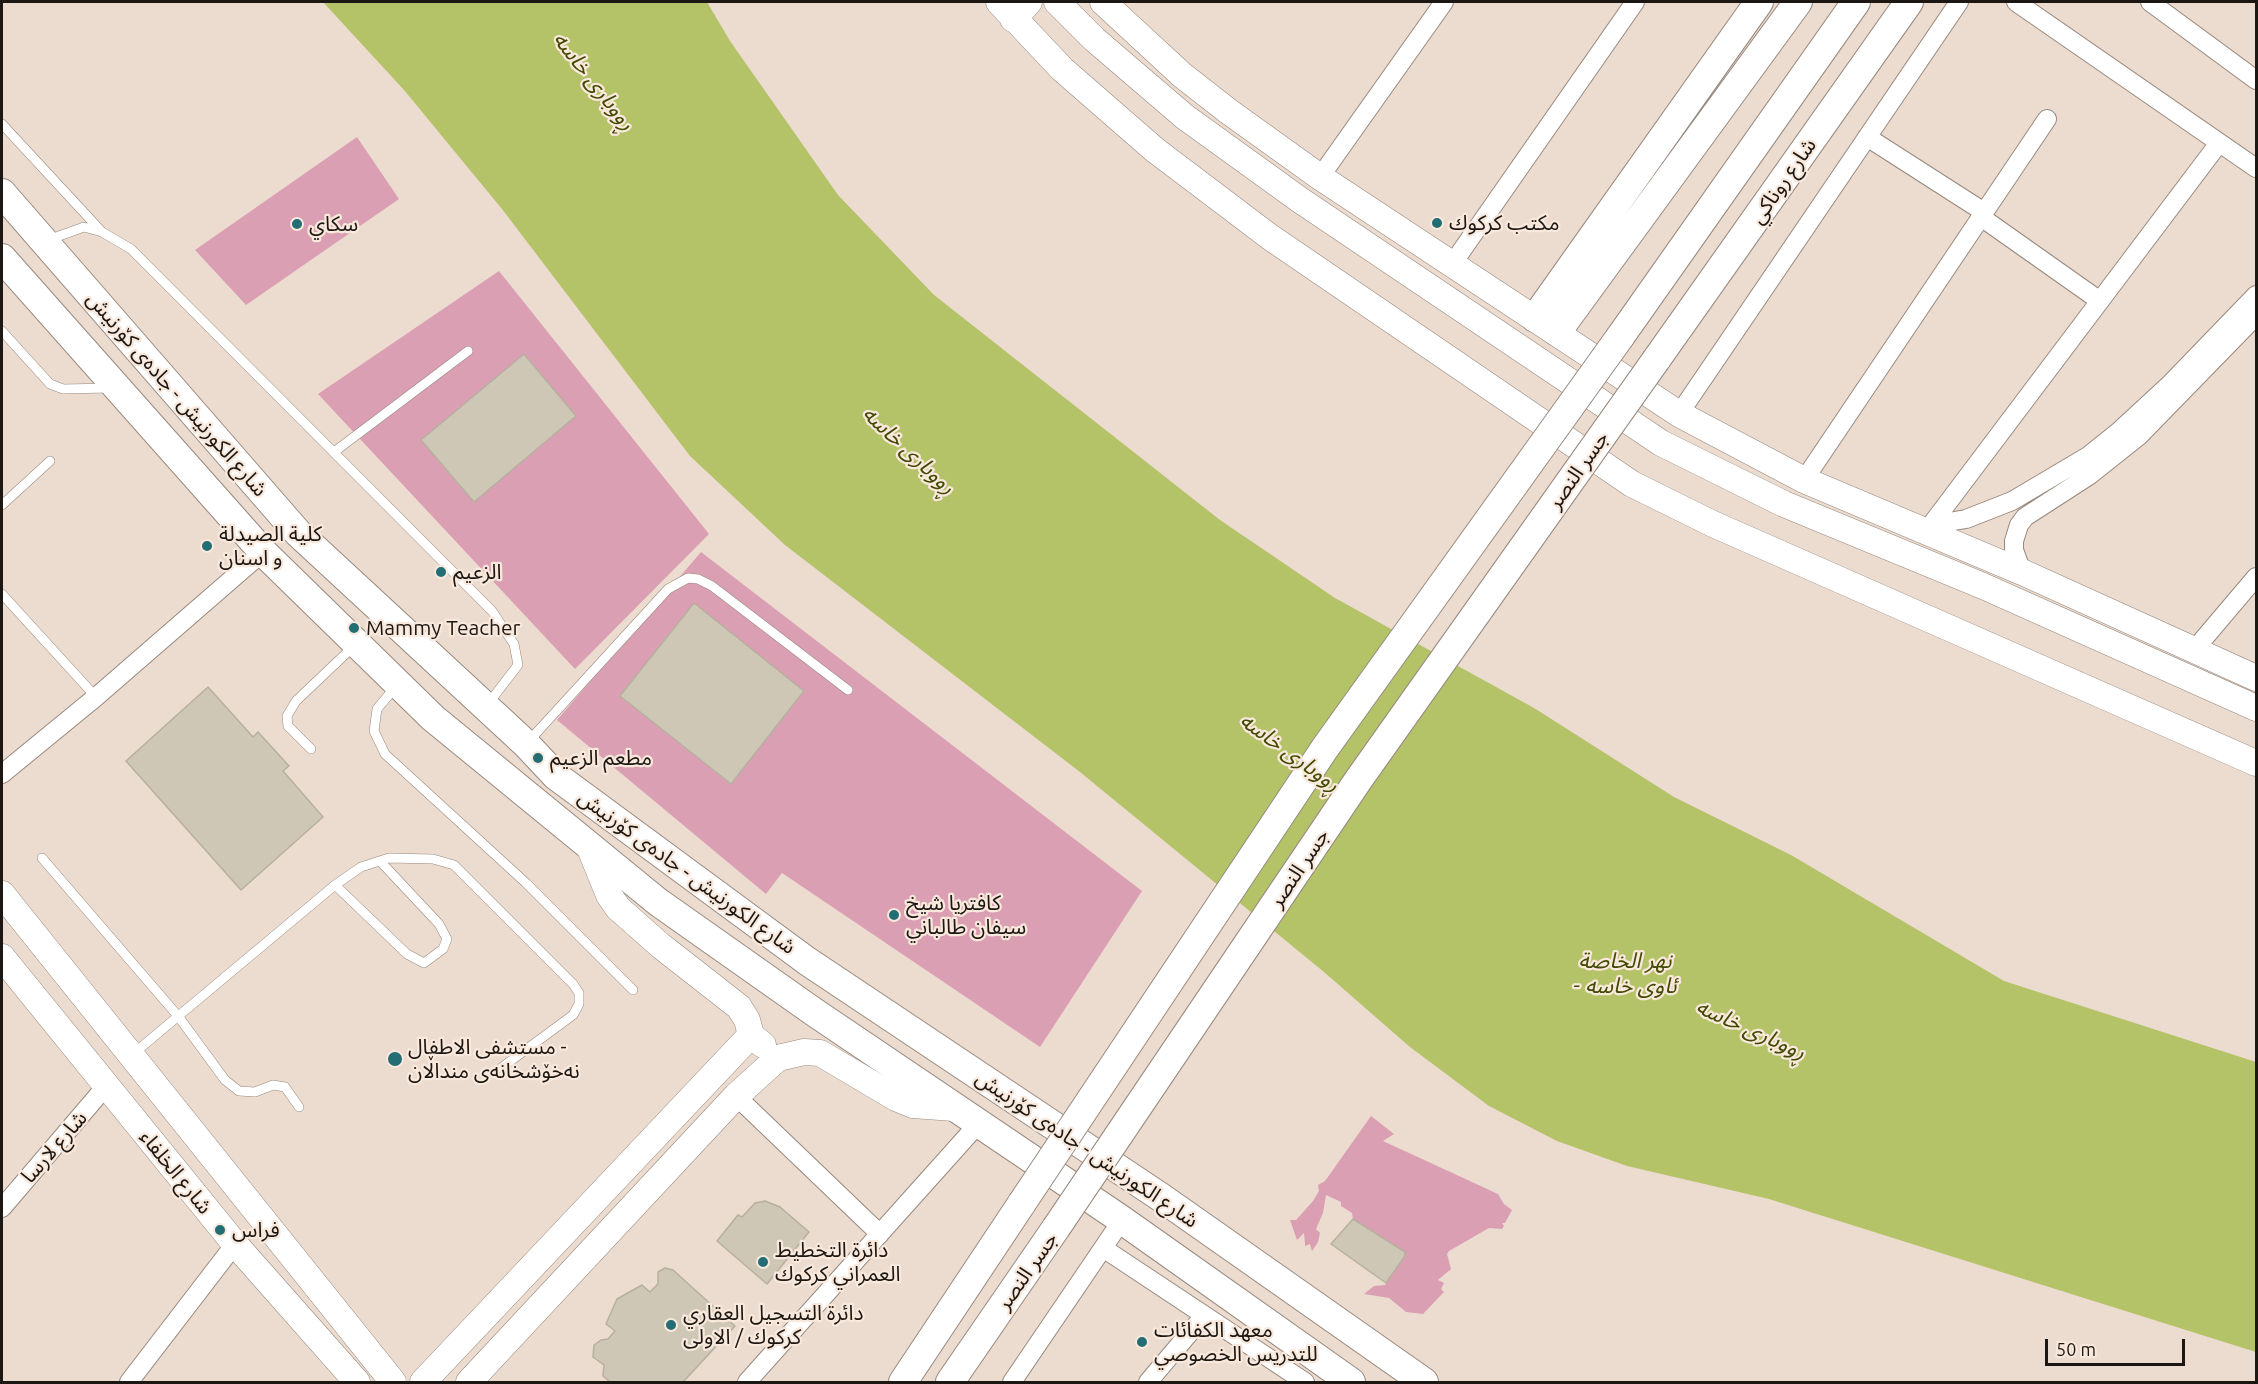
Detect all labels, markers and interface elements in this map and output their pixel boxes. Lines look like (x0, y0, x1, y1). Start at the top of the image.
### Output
water label: ڕووباری خاسە (547, 27, 641, 135)
street label: شارع روناكي (1744, 133, 1822, 229)
place label: مكتب كركوك (1449, 210, 1560, 236)
place label: سكاي (309, 211, 358, 237)
marker: مكتب كركوك (1430, 216, 1444, 230)
marker: سكاي (290, 217, 304, 231)
street label: شارع الكورنيش - جادەی کۆرنیش (81, 286, 273, 502)
water label: ڕووباری خاسە (857, 400, 961, 500)
street label: جسر النصر (1542, 426, 1614, 514)
place label: كلية الصيدلة و اسنان (219, 521, 322, 571)
marker: كلية الصيدلة و اسنان (200, 539, 214, 553)
place label: الزعيم (453, 559, 501, 585)
marker: الزعيم (434, 565, 448, 579)
place label: Mammy Teacher (366, 615, 521, 641)
marker: Mammy Teacher (347, 621, 361, 635)
water label: ڕووباری خاسە (1235, 707, 1345, 797)
place label: مطعم الزعيم (550, 745, 652, 771)
marker: مطعم الزعيم (531, 751, 545, 765)
street label: شارع الكورنيش - جادەی کۆرنیش (573, 784, 801, 960)
street label: جسر النصر (1264, 824, 1334, 912)
place label: كافتريا شيخ سيفان طالباني (906, 890, 1026, 940)
marker: كافتريا شيخ سيفان طالباني (887, 908, 901, 922)
water label: نهر الخاصة - ئاوی خاسە (1574, 948, 1676, 999)
water label: ڕووباری خاسە (1692, 993, 1810, 1065)
place label: مستشفى الاطفال - نەخۆشخانەی منداڵان (408, 1034, 580, 1084)
marker: مستشفى الاطفال - نەخۆشخانەی منداڵان (386, 1050, 404, 1068)
street label: شارع الكورنيش - جادەی کۆرنیش (971, 1065, 1203, 1233)
street label: شارع لارسا (16, 1106, 92, 1188)
street label: شارع الخلفاء (134, 1125, 218, 1219)
place label: فراس (232, 1217, 280, 1243)
marker: فراس (213, 1223, 227, 1237)
street label: جسر النصر (991, 1227, 1063, 1315)
place label: دائرة التخطيط العمراني كركوك (775, 1237, 900, 1287)
marker: دائرة التخطيط العمراني كركوك (756, 1255, 770, 1269)
place label: دائرة التسجيل العقاري كركوك / الاولى (683, 1300, 864, 1350)
place label: معهد الكفائات للتدريس الخصوصي (1154, 1317, 1318, 1367)
marker: دائرة التسجيل العقاري كركوك / الاولى (664, 1318, 678, 1332)
scale bar (2048, 1327, 2188, 1365)
marker: معهد الكفائات للتدريس الخصوصي (1135, 1335, 1149, 1349)
text: 50 m (2056, 1339, 2096, 1359)

